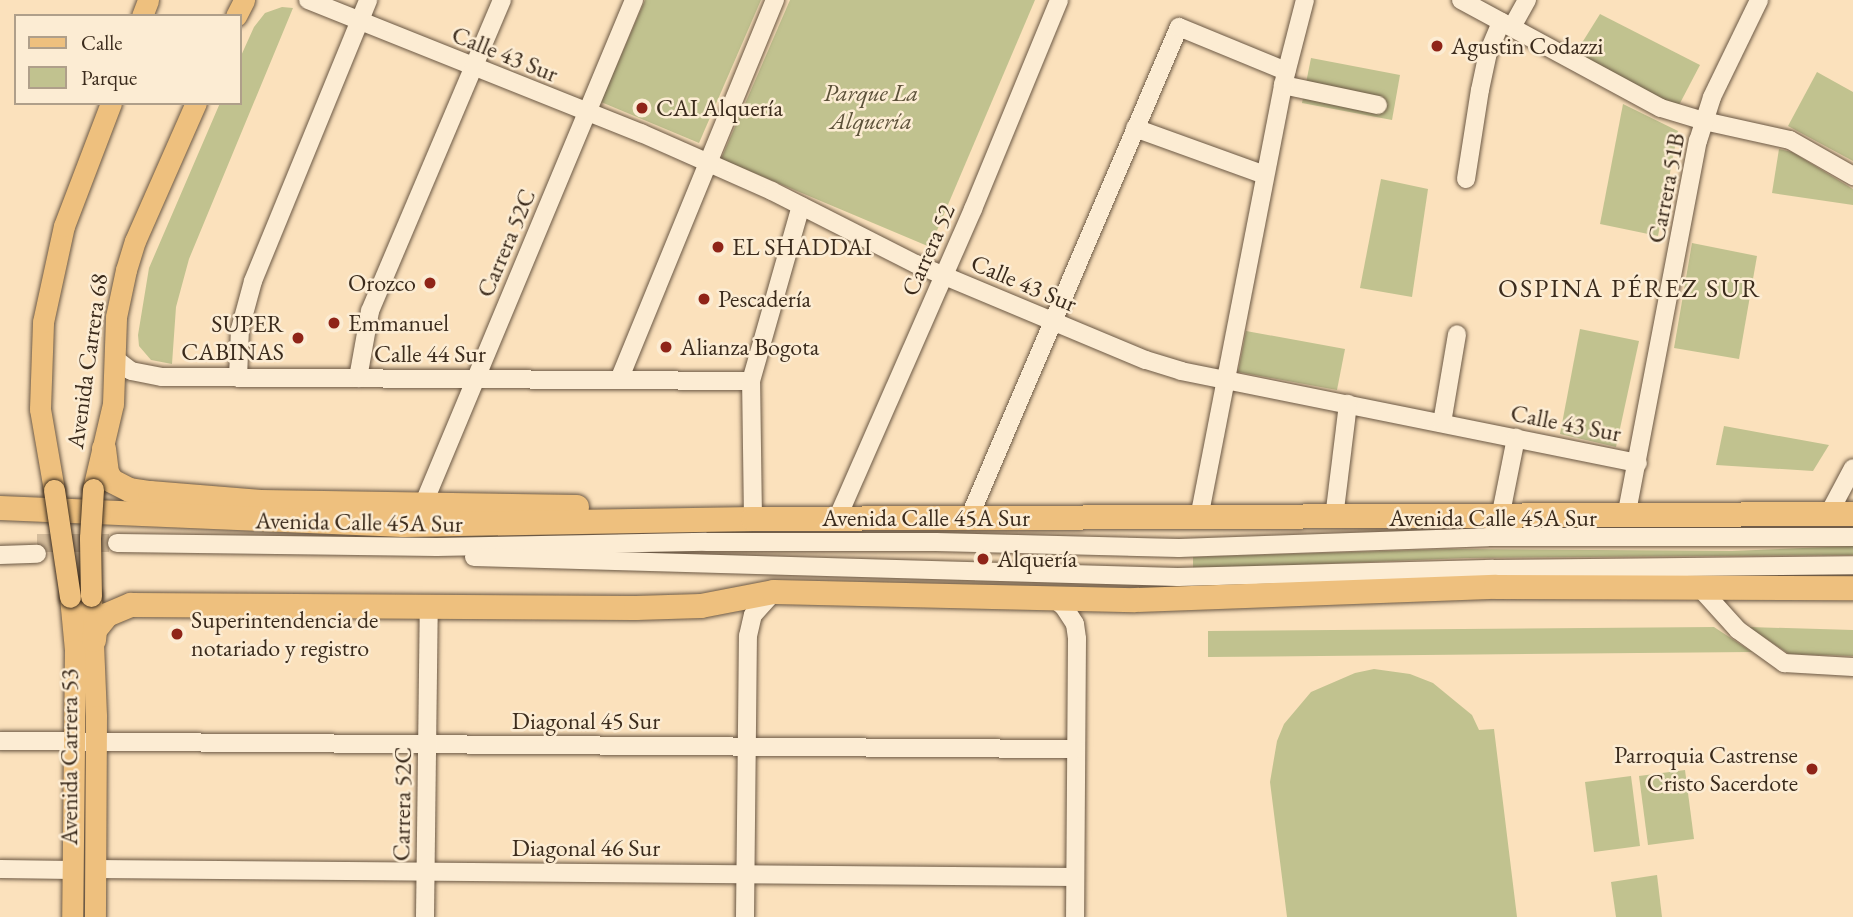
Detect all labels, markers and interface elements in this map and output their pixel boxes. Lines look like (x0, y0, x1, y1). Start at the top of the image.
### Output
legend (14, 14, 242, 105)
street label: Calle 43 Sur (448, 20, 562, 88)
text: Calle (81, 29, 123, 56)
place label: Agustin Codazzi (1451, 32, 1603, 60)
marker: Agustin Codazzi (1429, 38, 1445, 54)
text: Parque (81, 64, 137, 91)
park label: Parque La Alquería (824, 79, 918, 135)
place label: CAI Alquería (656, 94, 783, 122)
marker: CAI Alquería (634, 100, 650, 116)
street label: Carrera 51B (1641, 131, 1691, 245)
street label: Carrera 52C (470, 185, 542, 301)
street label: Carrera 52 (895, 200, 961, 300)
place label: EL SHADDAI (732, 233, 872, 261)
marker: EL SHADDAI (710, 239, 726, 255)
street label: Calle 43 Sur (967, 248, 1081, 318)
place label: Orozco (348, 269, 416, 297)
street label: Avenida Carrera 68 (60, 271, 114, 451)
district label: OSPINA PÉREZ SUR (1500, 273, 1760, 305)
marker: Orozco (422, 275, 438, 291)
place label: Pescadería (718, 285, 811, 313)
marker: Pescadería (696, 291, 712, 307)
place label: Emmanuel (348, 309, 449, 337)
place label: SUPER CABINAS (181, 310, 284, 366)
marker: Emmanuel (326, 315, 342, 331)
marker: SUPER CABINAS (290, 330, 306, 346)
place label: Alianza Bogota (680, 333, 819, 361)
marker: Alianza Bogota (658, 339, 674, 355)
street label: Calle 44 Sur (374, 340, 486, 368)
street label: Calle 43 Sur (1508, 398, 1624, 448)
street label: Avenida Calle 45A Sur (822, 504, 1030, 532)
street label: Avenida Calle 45A Sur (1389, 504, 1597, 532)
street label: Avenida Calle 45A Sur (255, 506, 463, 538)
place label: Alquería (997, 545, 1077, 573)
marker: Alquería (975, 551, 991, 567)
place label: Superintendencia de notariado y registro (191, 606, 378, 662)
marker: Superintendencia de notariado y registro (169, 626, 185, 642)
street label: Avenida Carrera 53 (55, 669, 83, 845)
street label: Diagonal 45 Sur (512, 707, 660, 735)
place label: Parroquia Castrense Cristo Sacerdote (1614, 741, 1798, 797)
street label: Carrera 52C (387, 747, 417, 861)
marker: Parroquia Castrense Cristo Sacerdote (1804, 761, 1820, 777)
street label: Diagonal 46 Sur (512, 834, 660, 862)

